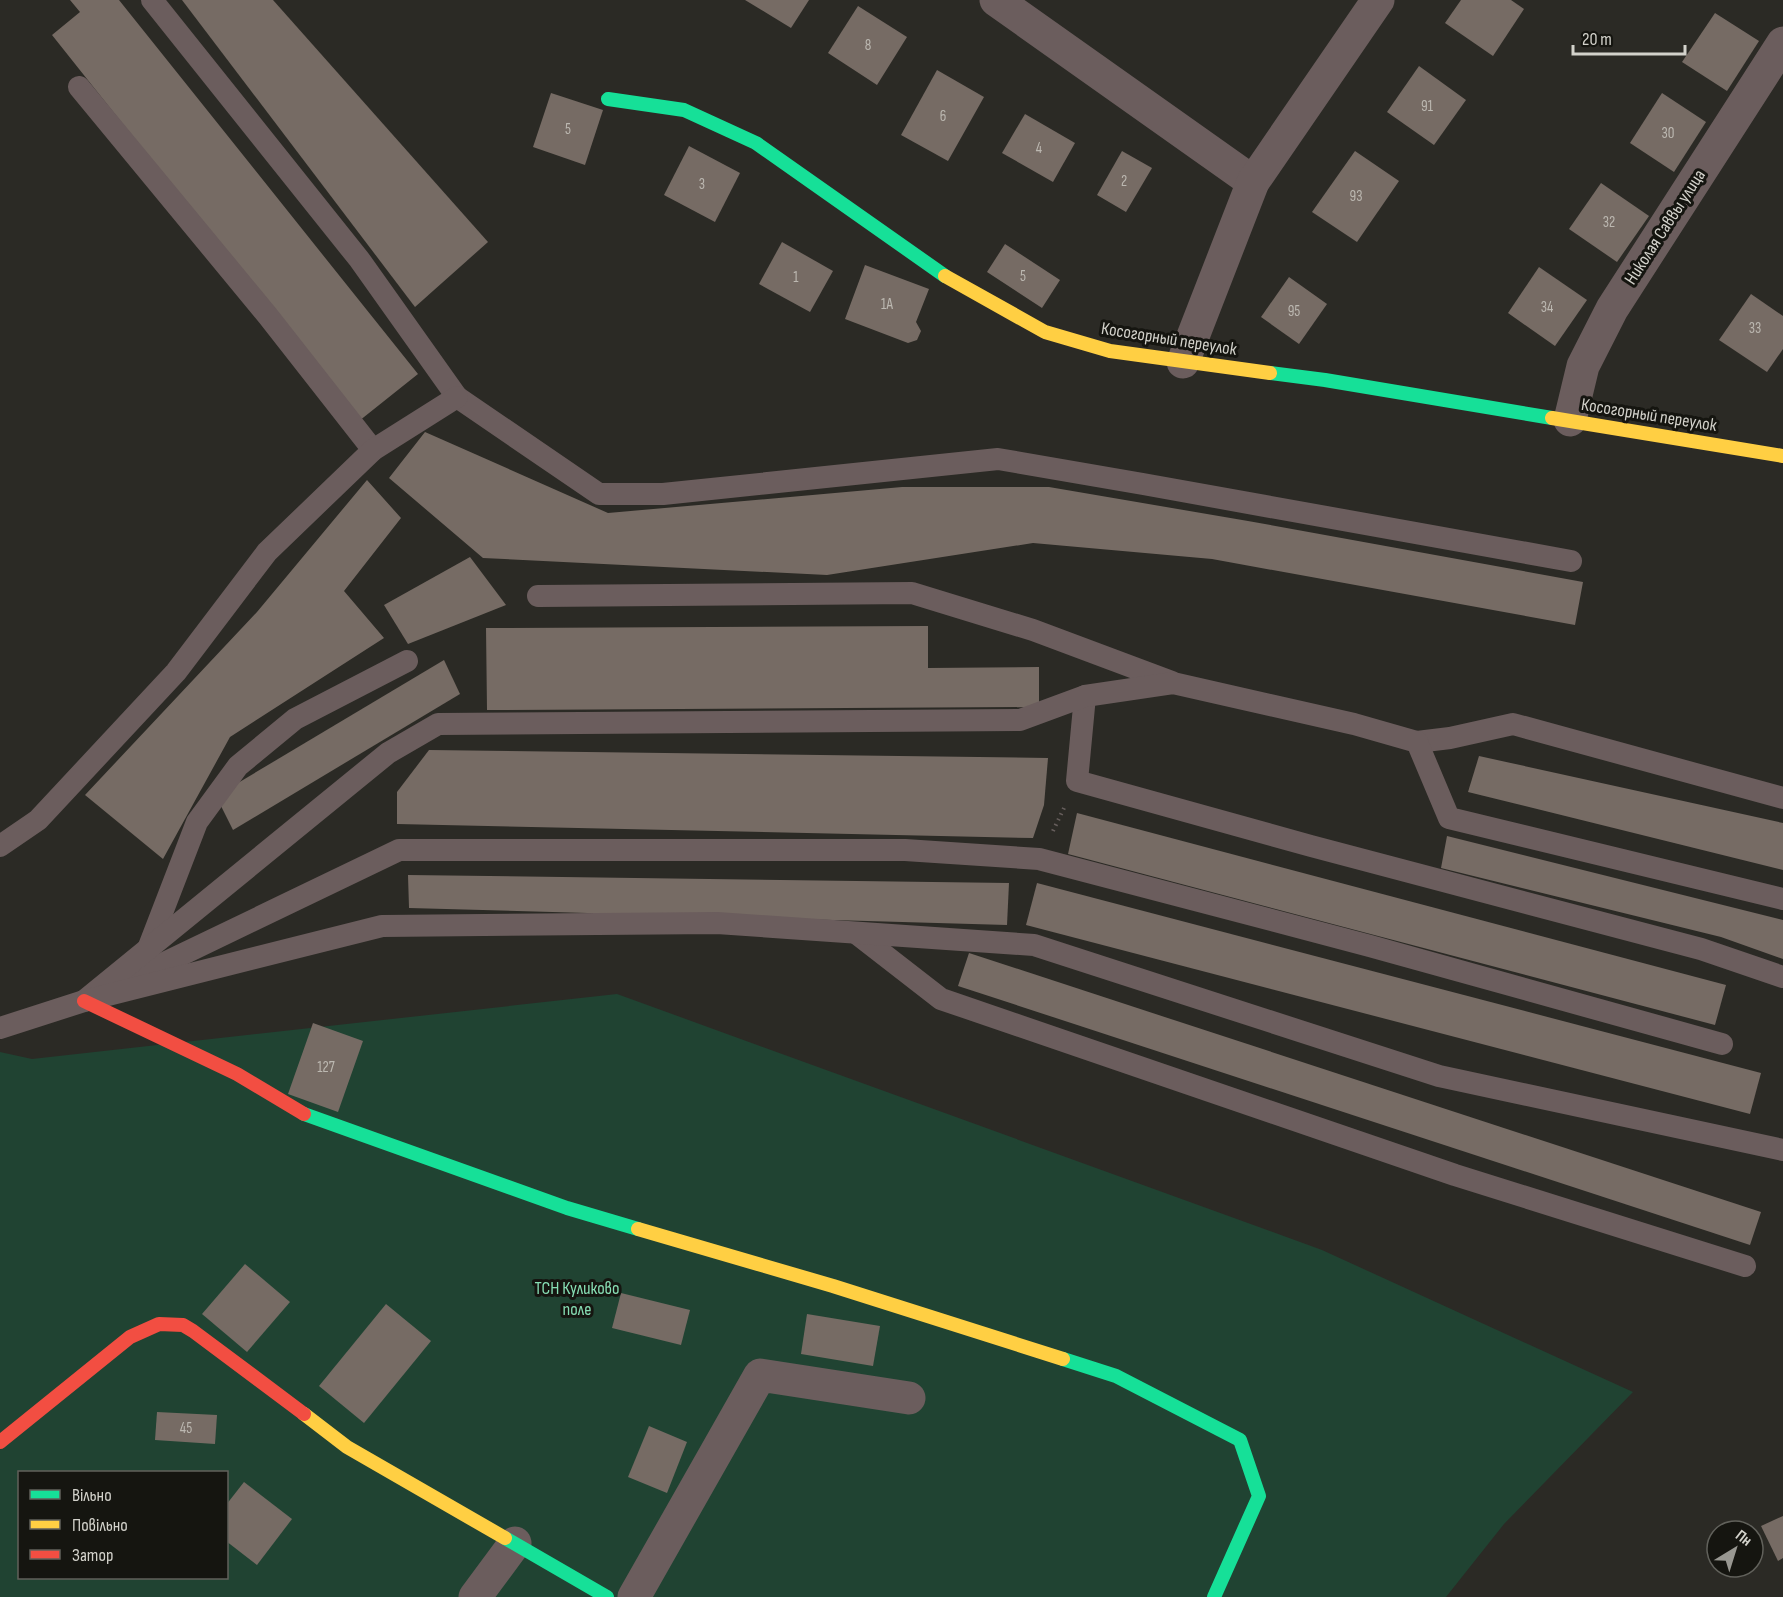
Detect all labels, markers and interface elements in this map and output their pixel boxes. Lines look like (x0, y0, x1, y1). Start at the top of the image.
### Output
scale bar (1573, 18, 1686, 56)
text: 20 m (1582, 29, 1612, 50)
house number: 8 (865, 36, 871, 55)
house number: 91 (1421, 97, 1434, 116)
house number: 6 (940, 107, 946, 126)
house number: 5 (565, 120, 571, 139)
house number: 30 (1662, 124, 1674, 143)
house number: 4 (1036, 139, 1042, 158)
street label: Николая Саввы улица (1620, 166, 1710, 288)
house number: 2 (1121, 172, 1127, 191)
house number: 3 (699, 175, 705, 194)
house number: 93 (1350, 187, 1362, 206)
house number: 32 (1603, 213, 1615, 232)
house number: 5 (1020, 267, 1026, 286)
house number: 1 (793, 268, 799, 287)
house number: 1А (881, 295, 894, 314)
house number: 34 (1541, 298, 1553, 317)
house number: 95 (1288, 302, 1300, 321)
street label: Косогорный переулок (1100, 318, 1238, 360)
house number: 33 (1749, 319, 1761, 338)
street label: Косогорный переулок (1580, 394, 1718, 436)
house number: 127 (317, 1058, 335, 1077)
park label: ТСН Куликово поле (534, 1278, 620, 1320)
house number: 45 (180, 1419, 192, 1438)
legend (18, 1471, 228, 1579)
text: Вільно (72, 1485, 112, 1506)
text: Повільно (72, 1515, 128, 1536)
north arrow (1705, 1519, 1765, 1579)
text: Пн (1731, 1526, 1755, 1551)
text: Затор (72, 1545, 113, 1566)

